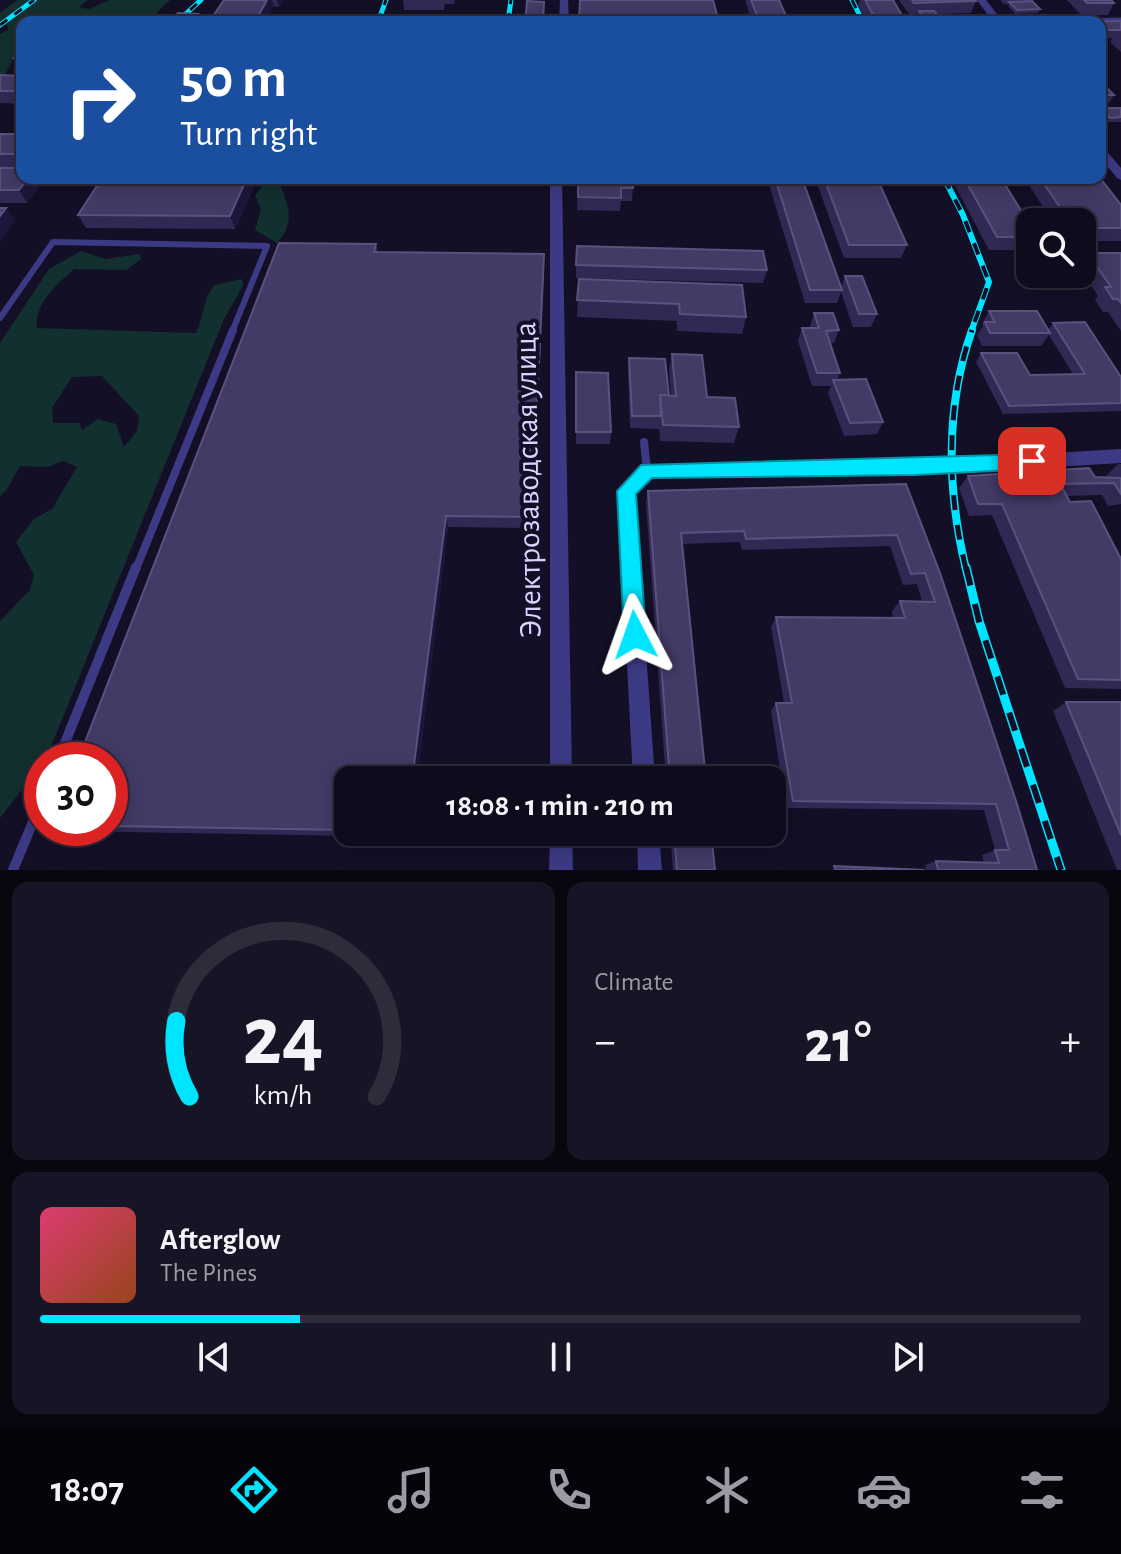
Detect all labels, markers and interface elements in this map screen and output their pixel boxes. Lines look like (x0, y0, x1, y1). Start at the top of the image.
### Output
icon: right (48, 48, 152, 152)
text: 50 m (180, 51, 287, 107)
text: Turn right (180, 116, 317, 152)
map controls (1016, 208, 1096, 288)
button: search (1016, 208, 1096, 288)
street label: Электрозаводская улица (509, 322, 547, 638)
pin (998, 427, 1066, 495)
icon: arrive (1010, 439, 1054, 483)
position arrow (593, 593, 677, 677)
speed limit sign: 30 (24, 742, 128, 846)
text: 18:08 · 1 min · 210 m (446, 791, 674, 821)
text: Climate (595, 969, 673, 995)
text: 24 (243, 996, 324, 1080)
text: 21° (804, 1013, 871, 1073)
text: − (595, 1020, 616, 1064)
text: + (1060, 1020, 1081, 1064)
text: km/h (254, 1081, 313, 1110)
text: Afterglow (160, 1225, 281, 1255)
text: The Pines (160, 1260, 257, 1286)
icon: previous (192, 1335, 236, 1379)
icon: pause (539, 1335, 583, 1379)
icon: next (886, 1335, 930, 1379)
icon: directions (226, 1462, 282, 1518)
icon: music (383, 1462, 439, 1518)
icon: phone (541, 1462, 597, 1518)
icon: climate (699, 1462, 755, 1518)
icon: car (856, 1462, 912, 1518)
icon: filters (1014, 1462, 1070, 1518)
text: 18:07 (51, 1472, 124, 1508)

